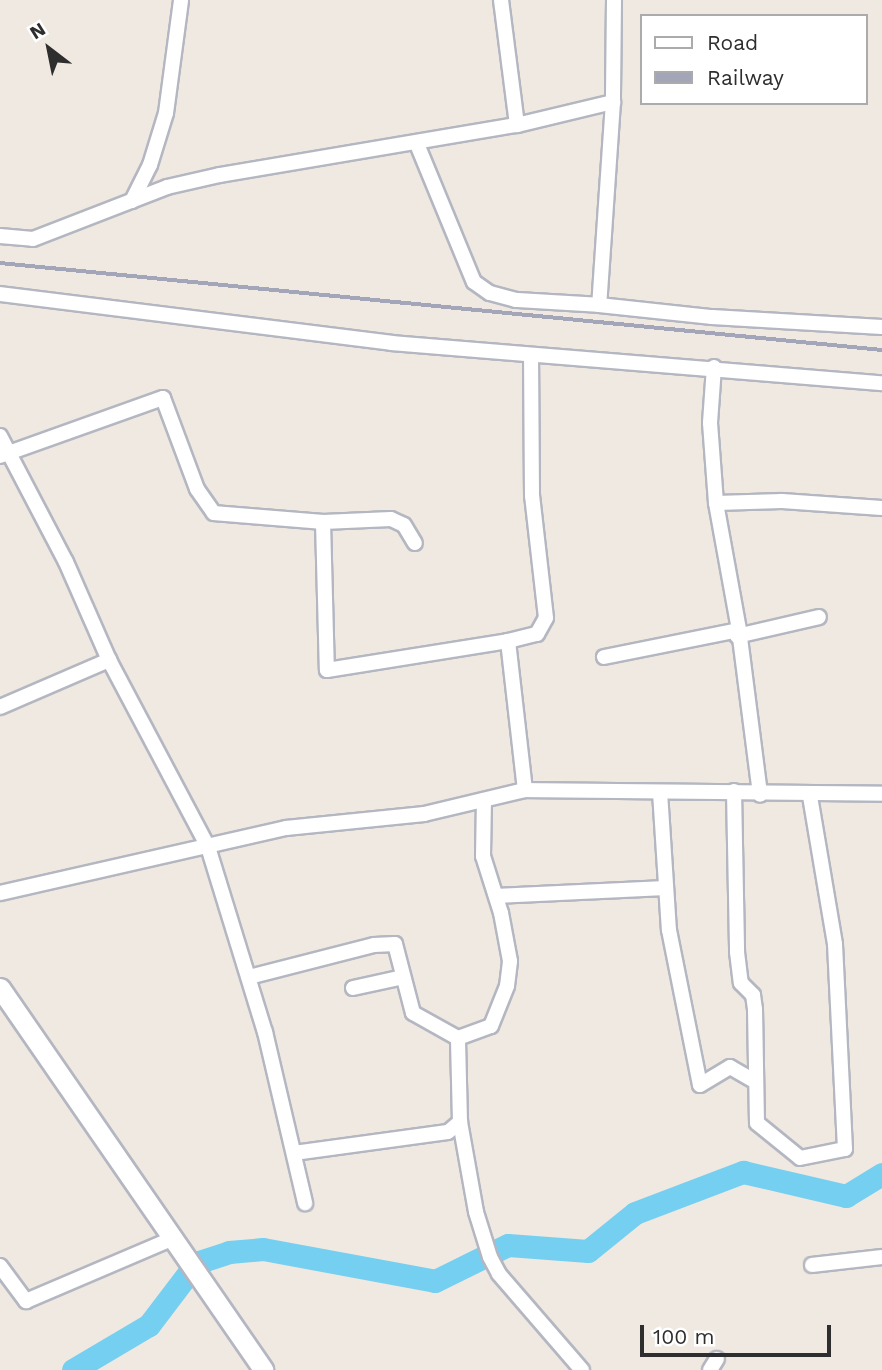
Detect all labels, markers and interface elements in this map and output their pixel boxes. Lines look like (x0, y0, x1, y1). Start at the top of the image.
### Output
north arrow (14, 14, 84, 84)
legend (640, 14, 868, 105)
text: N (26, 17, 50, 44)
text: Road (707, 30, 758, 55)
text: Railway (707, 65, 784, 90)
scale bar (644, 1310, 835, 1354)
text: 100 m (653, 1324, 715, 1349)

